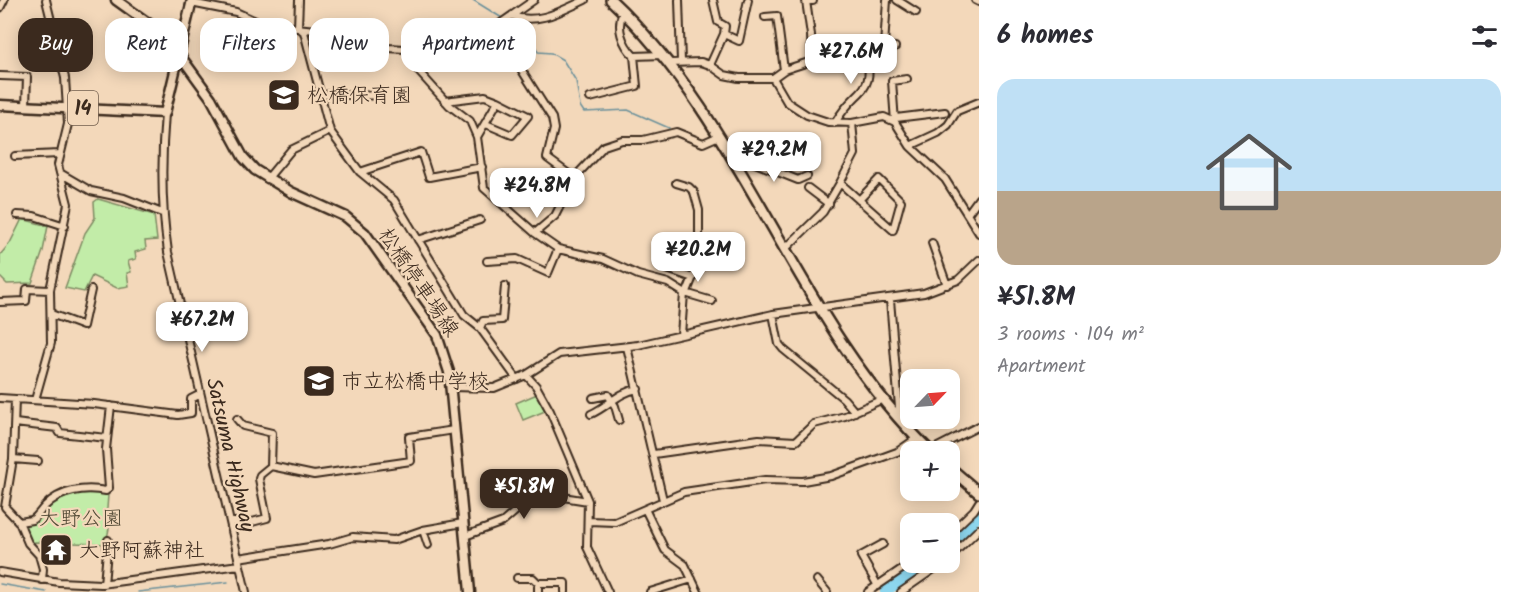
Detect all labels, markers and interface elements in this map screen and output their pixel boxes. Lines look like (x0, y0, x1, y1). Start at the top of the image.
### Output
text: 6 homes (997, 15, 1094, 57)
chip: Buy (18, 18, 93, 72)
chip: Rent (105, 18, 188, 72)
chip: Filters (200, 18, 297, 72)
chip: New (309, 18, 389, 72)
chip: Apartment (401, 18, 536, 72)
icon: filters (1468, 20, 1501, 53)
pin: ¥27.6M (802, 34, 900, 85)
text: ¥27.6M (819, 37, 883, 69)
school or university icon: 松橋保育園 (266, 77, 302, 113)
place label: 松橋保育園 (307, 80, 412, 113)
road number: 14 (68, 91, 98, 125)
icon: home (1195, 118, 1303, 226)
pin: ¥29.2M (725, 132, 823, 183)
text: ¥29.2M (741, 135, 807, 167)
pin: ¥24.8M (488, 168, 586, 219)
text: ¥24.8M (504, 171, 570, 203)
street label: 松橋停車場線 (369, 221, 467, 344)
pin: ¥20.2M (649, 232, 747, 283)
text: ¥20.2M (665, 235, 731, 267)
text: ¥51.8M (997, 277, 1075, 319)
pin: ¥67.2M (153, 302, 251, 353)
text: ¥67.2M (170, 305, 234, 337)
text: 3 rooms · 104 m² (997, 319, 1144, 351)
text: Apartment (997, 351, 1086, 383)
school or university icon: 市立松橋中学校 (301, 363, 337, 399)
place label: 市立松橋中学校 (342, 366, 489, 399)
north arrow (900, 369, 960, 429)
map controls (900, 369, 960, 573)
street label: Satsuma Highway (196, 375, 263, 536)
button: + (900, 441, 960, 501)
pin: ¥51.8M (475, 469, 573, 520)
text: ¥51.8M (494, 472, 554, 504)
park label: 大野公園 (39, 503, 123, 536)
button: − (900, 513, 960, 573)
temple icon: 大野阿蘇神社 (38, 532, 74, 568)
place label: 大野阿蘇神社 (79, 535, 205, 568)

